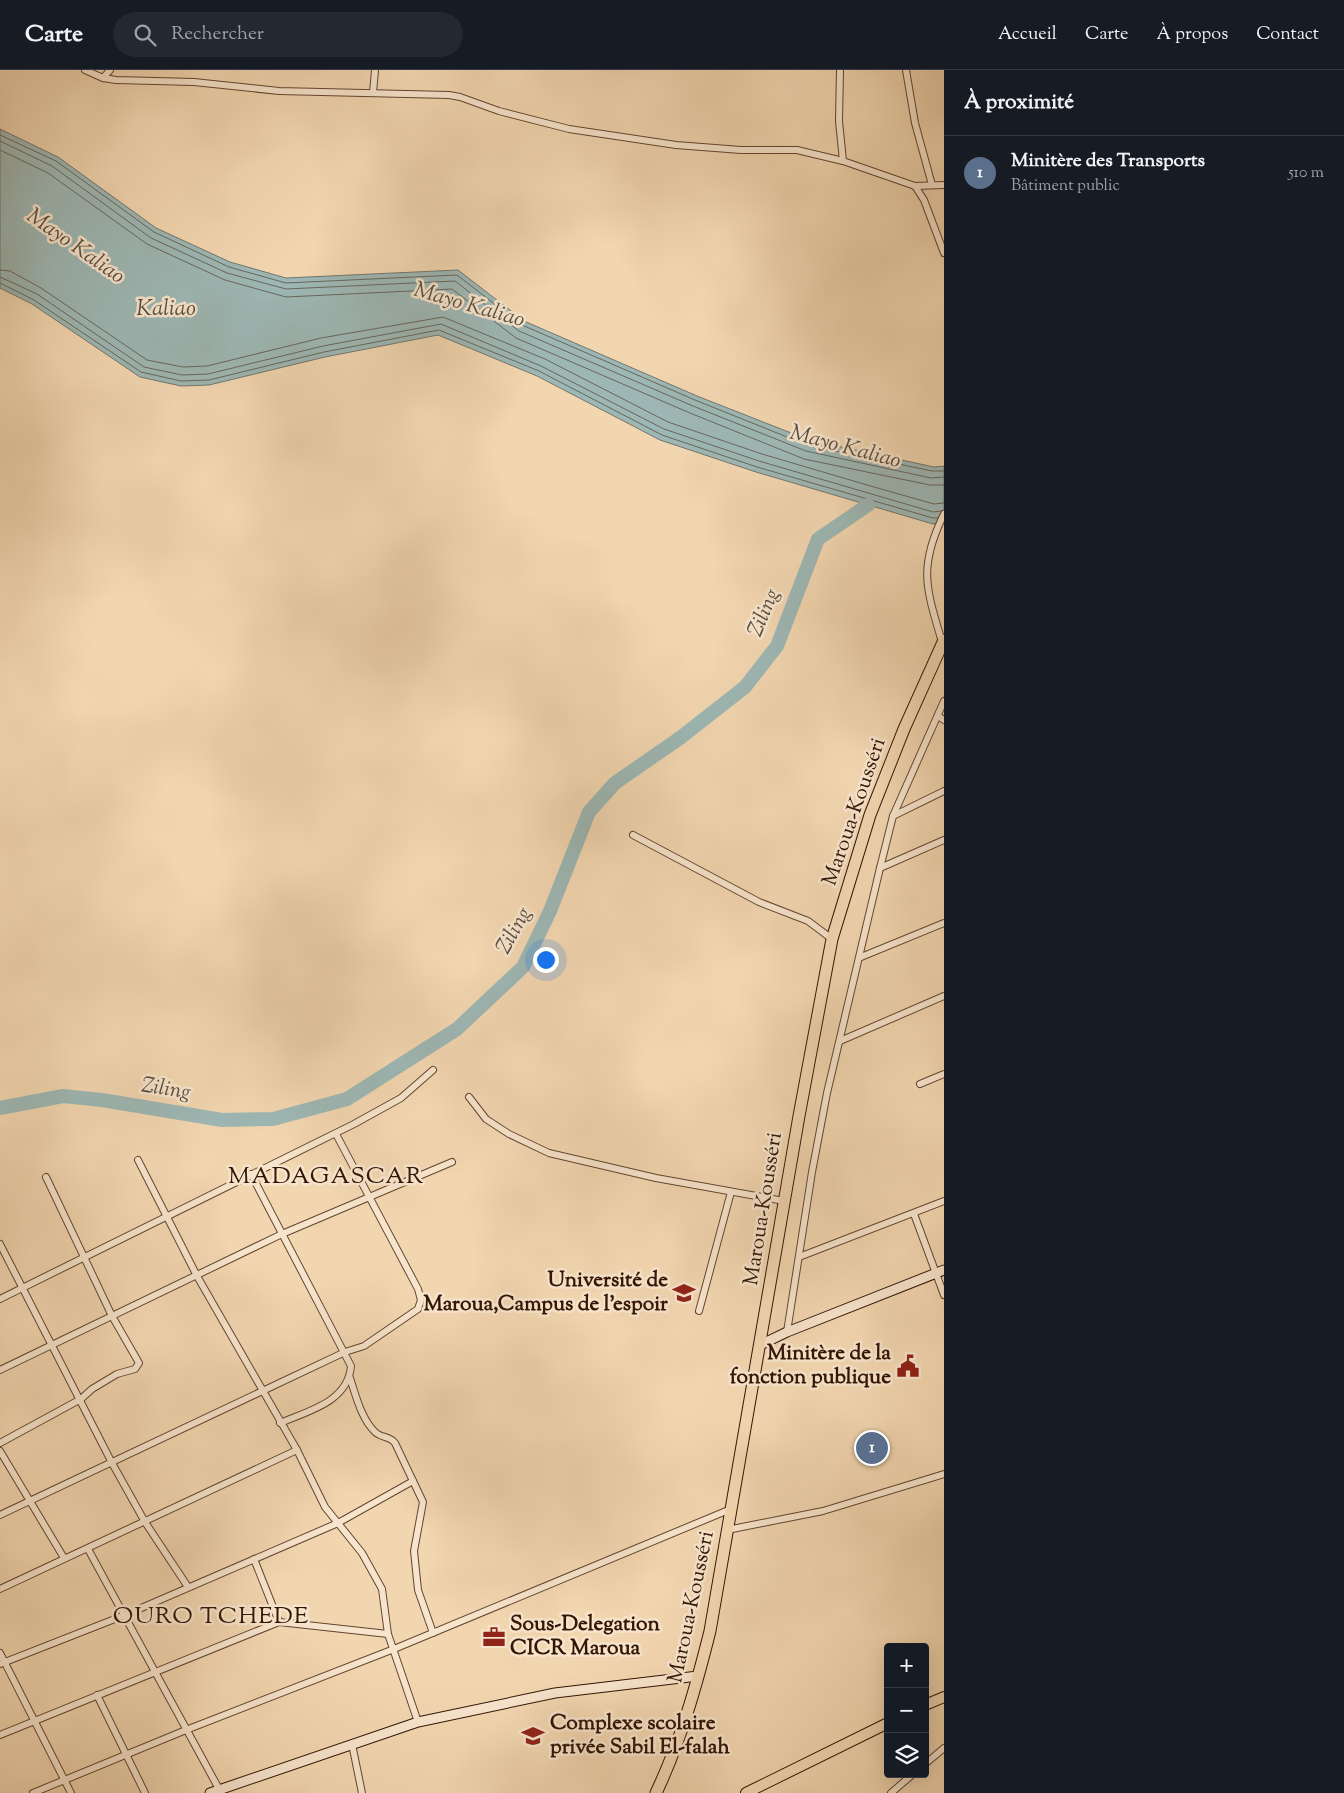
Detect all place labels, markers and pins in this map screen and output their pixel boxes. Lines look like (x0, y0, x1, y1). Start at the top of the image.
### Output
place label: Université de Maroua,Campus de l'espoir (423, 1266, 668, 1320)
school or university icon: Université de Maroua,Campus de l'espoir (671, 1280, 697, 1306)
place label: Minitère de la fonction publique (730, 1339, 891, 1393)
public building icon: Minitère de la fonction publique (895, 1353, 921, 1379)
pin: 1 (856, 1429, 888, 1467)
place label: Sous-Delegation CICR Maroua (510, 1610, 660, 1664)
office icon: Sous-Delegation CICR Maroua (481, 1624, 507, 1650)
place label: Complexe scolaire privée Sabil El-falah (550, 1709, 731, 1763)
school or university icon: Complexe scolaire privée Sabil El-falah (520, 1723, 546, 1749)

